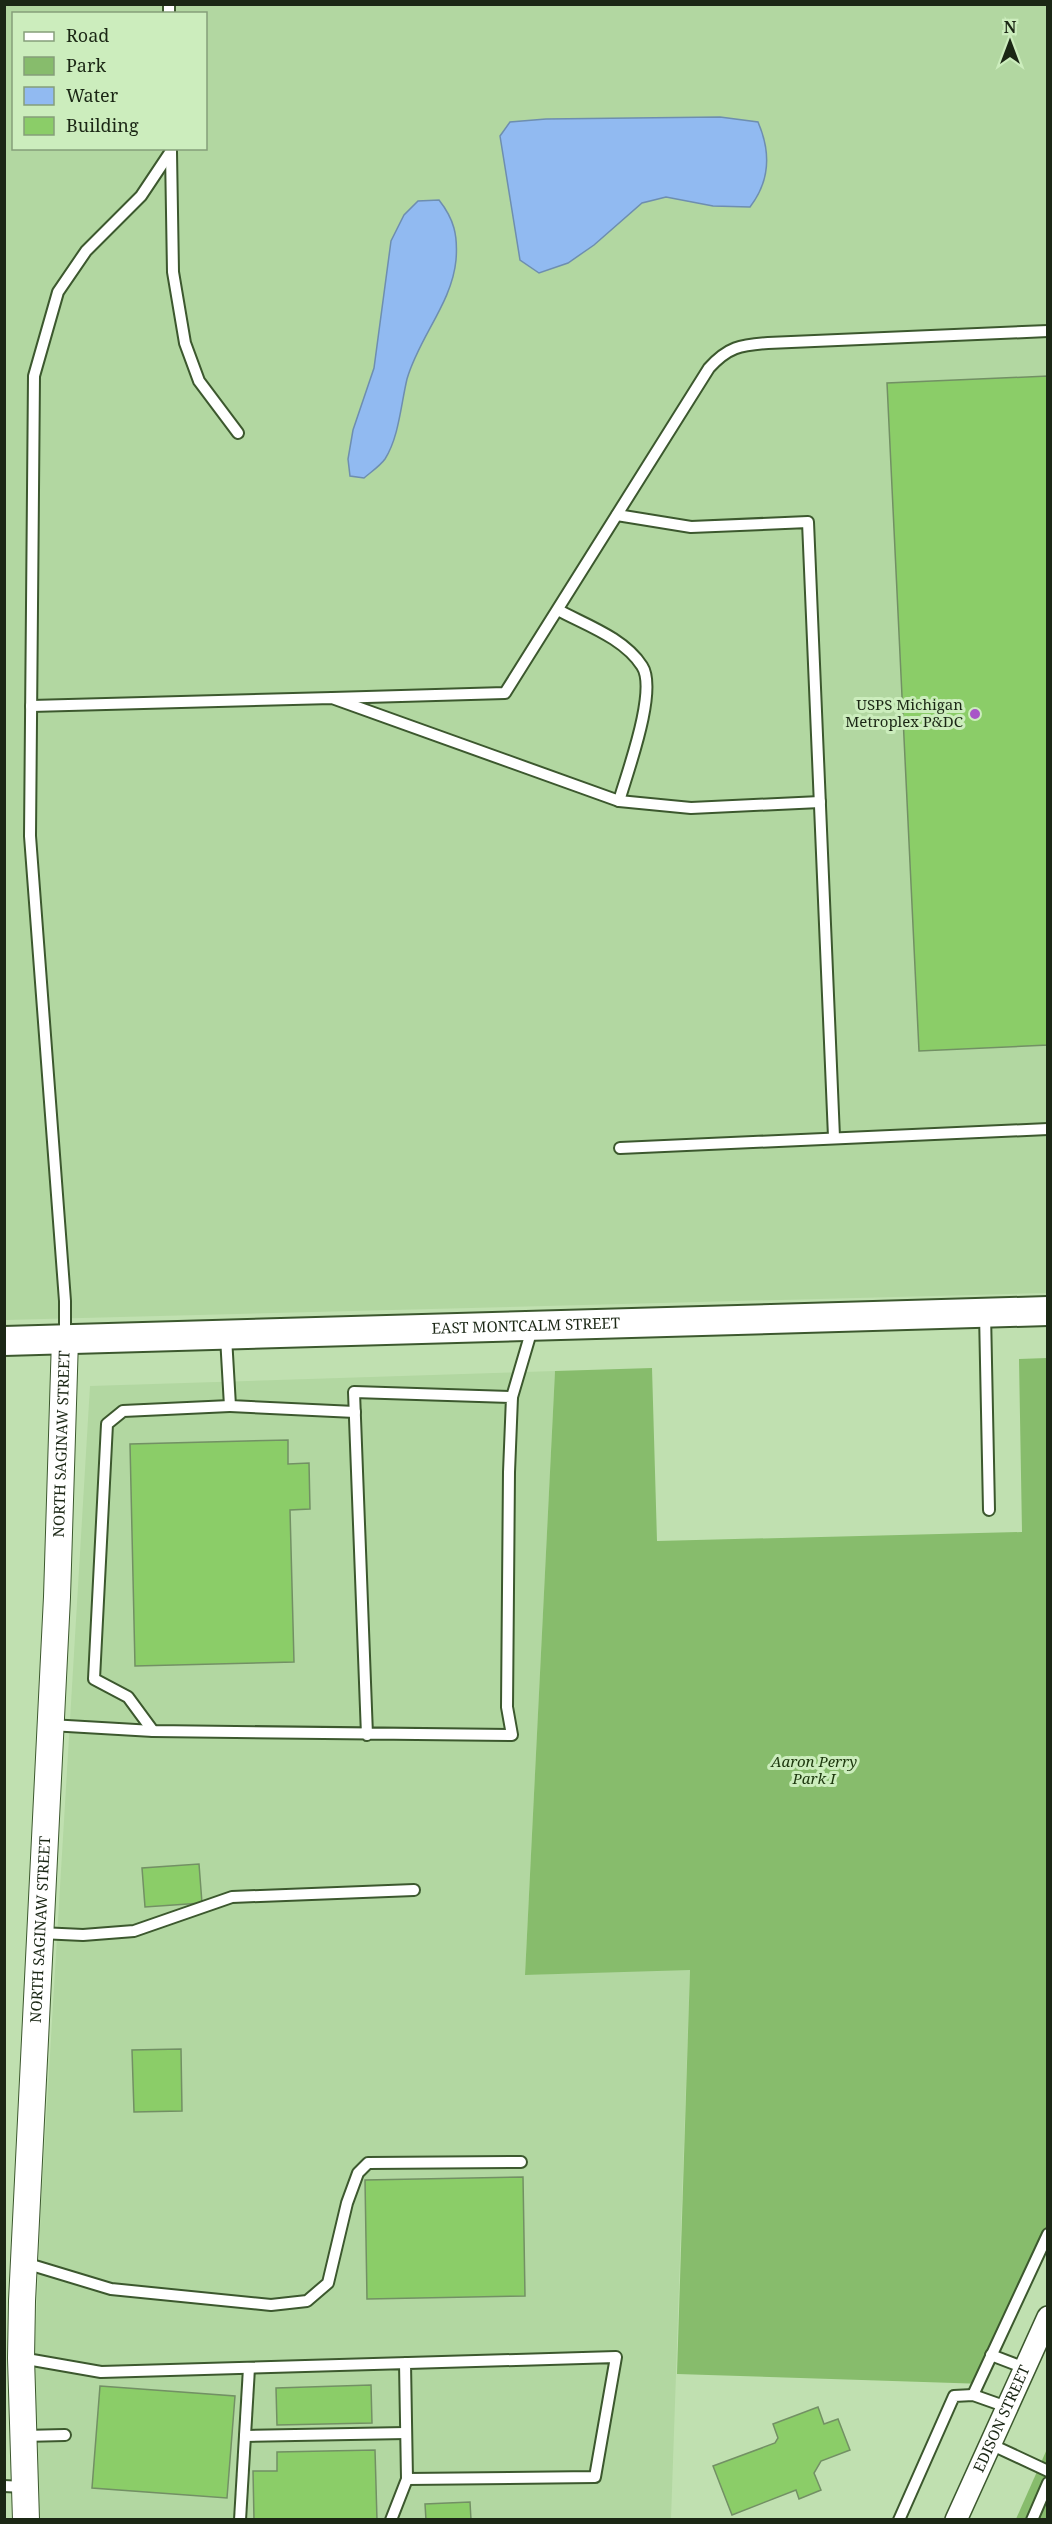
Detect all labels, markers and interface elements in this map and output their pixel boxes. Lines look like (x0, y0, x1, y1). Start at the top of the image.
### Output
legend (12, 12, 207, 150)
north arrow (980, 12, 1040, 72)
text: N (1004, 16, 1017, 38)
text: Road (66, 23, 109, 47)
text: Park (66, 53, 106, 77)
text: Water (66, 83, 119, 107)
text: Building (66, 113, 139, 137)
place label: USPS Michigan Metroplex P&DC (845, 694, 963, 731)
marker: USPS Michigan Metroplex P&DC (968, 707, 982, 721)
street label: EAST MONTCALM STREET (431, 1312, 620, 1338)
street label: NORTH SAGINAW STREET (48, 1350, 74, 1538)
park label: Aaron Perry Park I (770, 1751, 857, 1788)
street label: NORTH SAGINAW STREET (25, 1836, 54, 2023)
street label: EDISON STREET (968, 2362, 1034, 2475)

